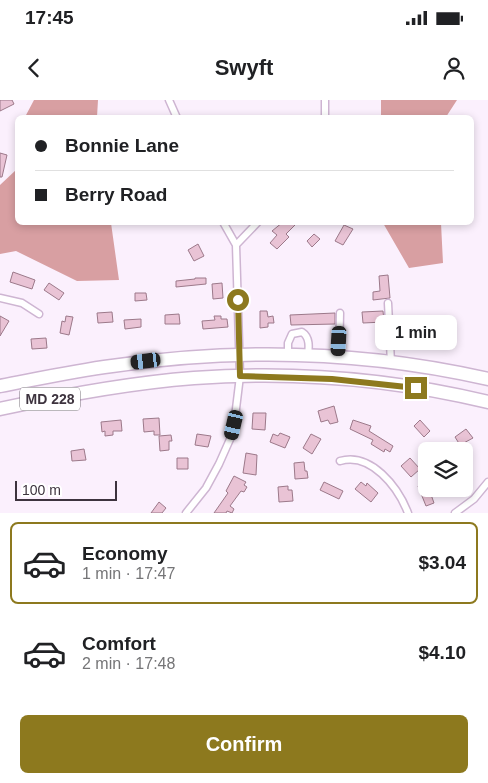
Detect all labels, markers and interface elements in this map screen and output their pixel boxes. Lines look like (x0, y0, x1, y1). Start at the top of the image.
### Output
text: 17:45 (25, 7, 74, 28)
icon: back (20, 54, 48, 82)
icon: person (440, 54, 468, 82)
text: Swyft (215, 55, 273, 80)
text: Bonnie Lane (65, 135, 179, 156)
text: Berry Road (65, 184, 167, 205)
route start (227, 289, 249, 311)
callout: 1 min (375, 316, 457, 350)
text: 1 min (395, 324, 437, 341)
car (330, 326, 347, 356)
car (130, 352, 161, 370)
route end (405, 377, 427, 399)
road number: MD 228 (20, 388, 80, 410)
car (223, 409, 244, 441)
map controls (418, 442, 473, 497)
button: layers (418, 442, 473, 497)
scale bar (15, 478, 118, 501)
text: 100 m (22, 482, 61, 498)
icon: car (22, 541, 67, 586)
text: Economy (82, 543, 168, 564)
text: $3.04 (418, 552, 466, 573)
text: 1 min · 17:47 (82, 565, 175, 582)
icon: car (22, 631, 67, 676)
text: Comfort (82, 633, 156, 654)
text: $4.10 (418, 642, 466, 663)
text: 2 min · 17:48 (82, 655, 175, 672)
button: Confirm (20, 715, 468, 773)

